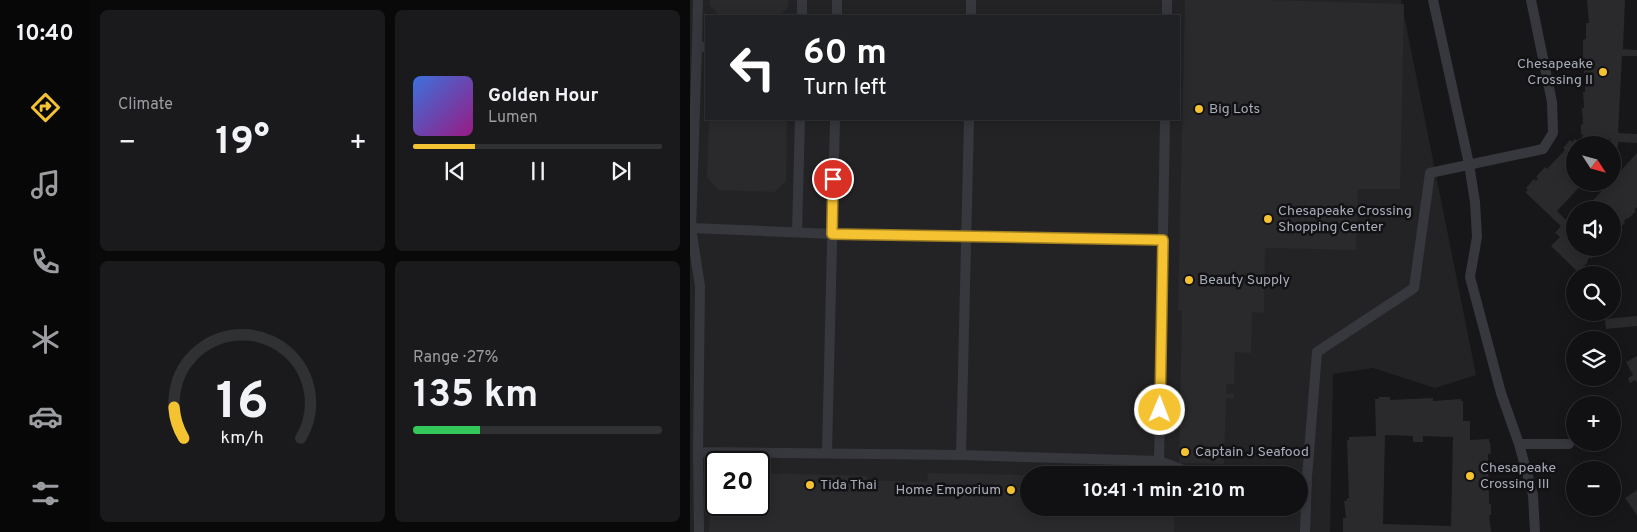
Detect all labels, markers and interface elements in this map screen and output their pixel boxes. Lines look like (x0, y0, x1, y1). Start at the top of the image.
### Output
text: 10:40 (16, 21, 74, 48)
text: 60 m (803, 32, 887, 76)
icon: left (720, 35, 785, 100)
place label: Chesapeake Crossing II (1517, 56, 1593, 89)
marker: Chesapeake Crossing II (1597, 66, 1609, 78)
text: Turn left (803, 75, 886, 102)
text: Golden Hour (488, 84, 599, 108)
icon: directions (28, 90, 63, 125)
text: Climate (118, 95, 173, 115)
place label: Big Lots (1209, 101, 1260, 118)
marker: Big Lots (1193, 103, 1205, 115)
text: Lumen (488, 108, 538, 128)
text: 19° (215, 119, 270, 168)
text: − (118, 126, 136, 162)
text: + (349, 126, 367, 162)
north arrow (1566, 136, 1621, 191)
map controls (1566, 136, 1621, 516)
icon: previous (441, 157, 469, 185)
icon: pause (524, 157, 552, 185)
icon: next (607, 157, 635, 185)
pin (812, 158, 854, 200)
icon: arrive (819, 165, 847, 193)
icon: music (28, 167, 63, 202)
button: sound (1566, 201, 1621, 256)
place label: Chesapeake Crossing Shopping Center (1278, 203, 1412, 236)
marker: Chesapeake Crossing Shopping Center (1262, 213, 1274, 225)
icon: phone (28, 244, 63, 279)
button: search (1566, 266, 1621, 321)
place label: Beauty Supply (1199, 272, 1290, 289)
marker: Beauty Supply (1183, 274, 1195, 286)
icon: climate (28, 322, 63, 357)
button: layers (1566, 331, 1621, 386)
text: Range · 27% (413, 348, 498, 368)
text: 16 (216, 371, 269, 437)
text: 135 km (413, 372, 538, 421)
position arrow (1133, 383, 1185, 435)
button: + (1566, 396, 1621, 451)
icon: car (28, 399, 63, 434)
text: km/h (221, 427, 264, 450)
place label: Captain J Seafood (1195, 444, 1309, 461)
marker: Captain J Seafood (1179, 446, 1191, 458)
speed limit sign: 20 (705, 451, 770, 516)
place label: Chesapeake Crossing III (1480, 460, 1556, 493)
button: − (1566, 461, 1621, 516)
marker: Chesapeake Crossing III (1464, 470, 1476, 482)
icon: filters (28, 476, 63, 511)
place label: Tida Thai (820, 477, 877, 494)
marker: Tida Thai (804, 479, 816, 491)
text: 10:41 · 1 min · 210 m (1083, 479, 1245, 503)
place label: Home Emporium (896, 482, 1001, 499)
marker: Home Emporium (1005, 484, 1017, 496)

